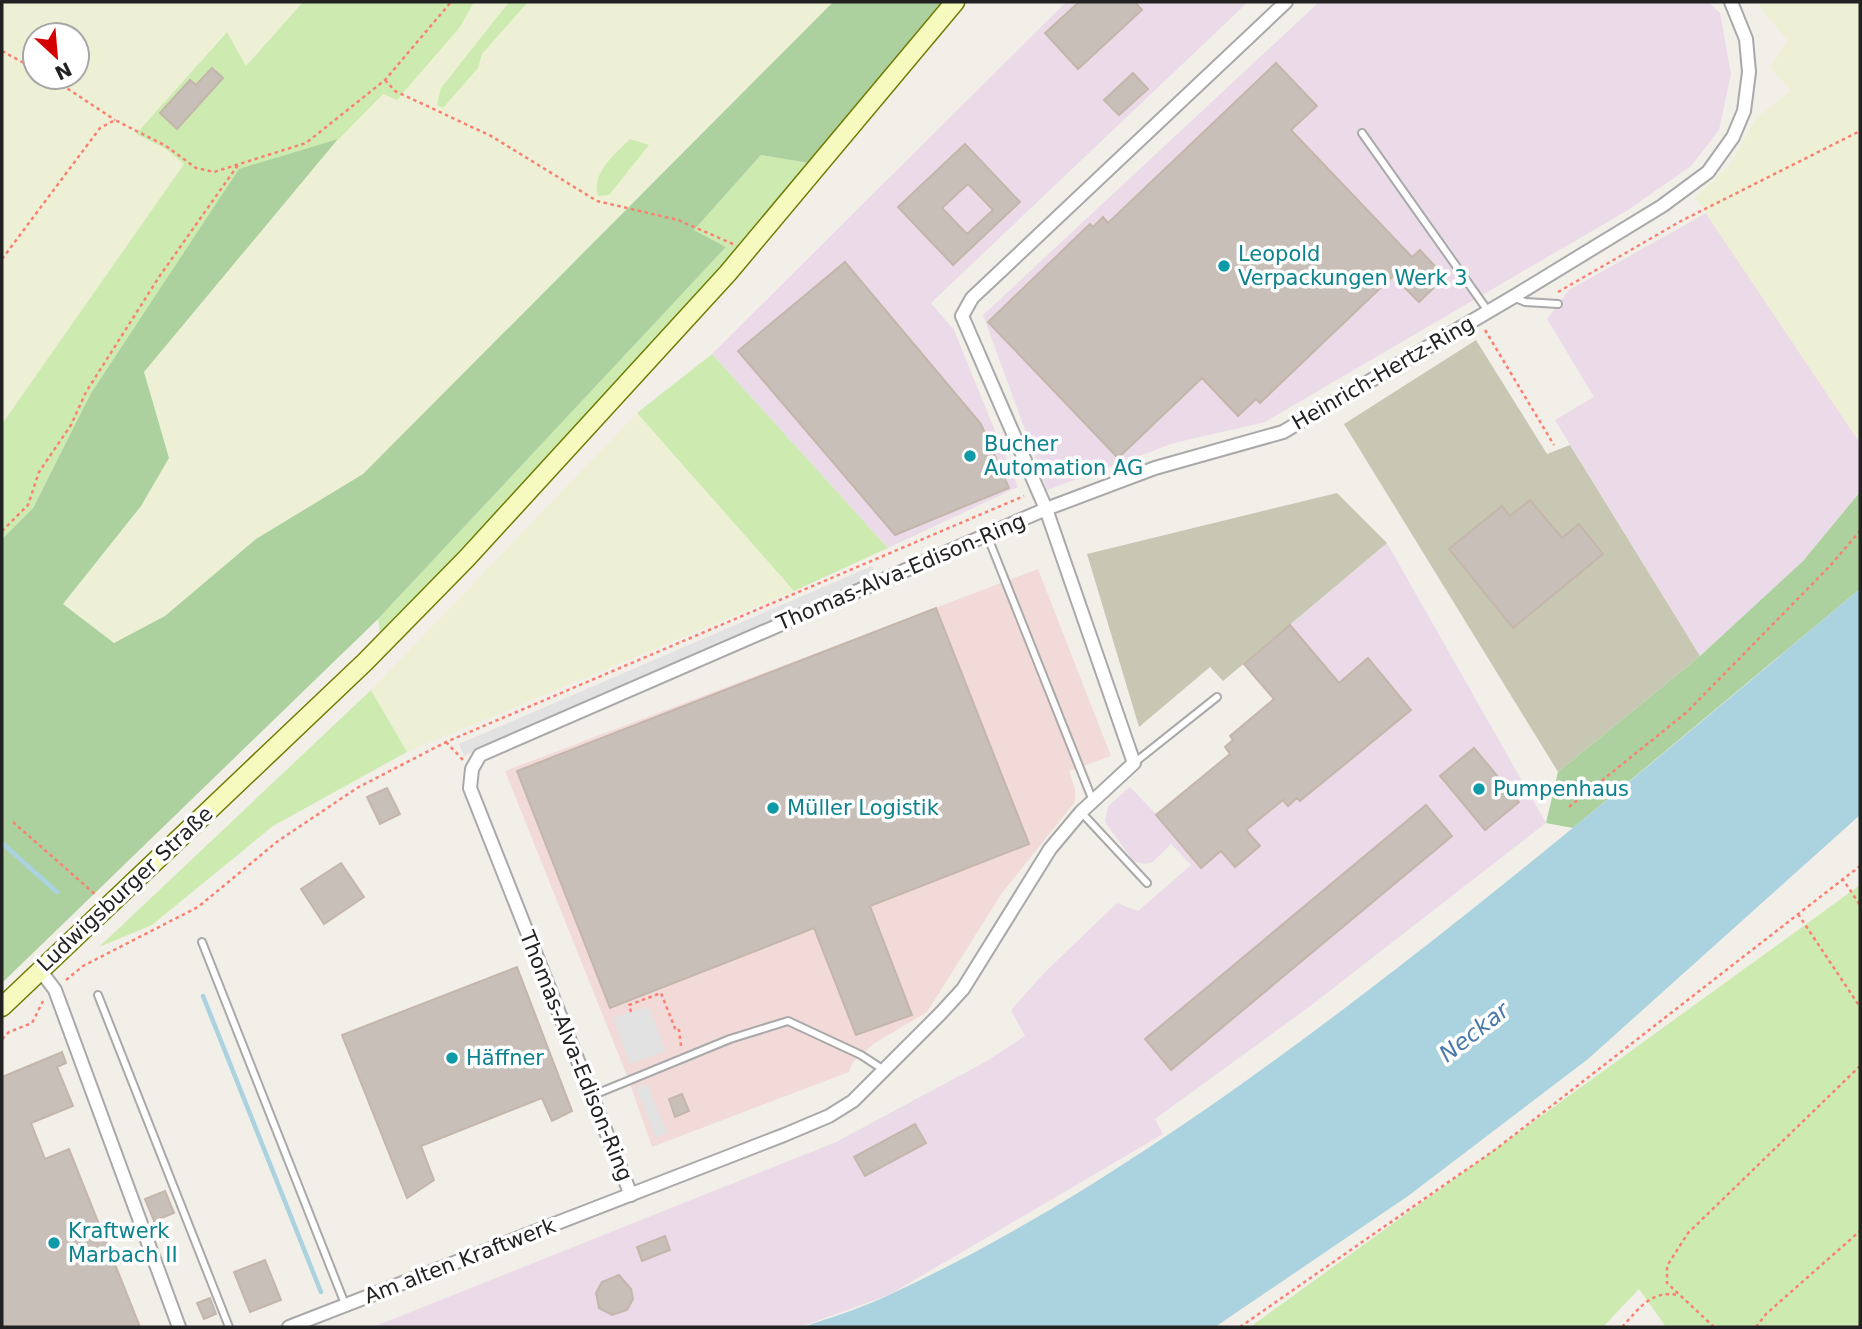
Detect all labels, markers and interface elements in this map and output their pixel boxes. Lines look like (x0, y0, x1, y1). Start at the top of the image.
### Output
north arrow (21, 21, 91, 91)
text: N (51, 58, 75, 85)
place label: Leopold Verpackungen Werk 3 (1238, 242, 1468, 290)
marker: Leopold Verpackungen Werk 3 (1216, 258, 1232, 274)
street label: Heinrich-Hertz-Ring (1288, 311, 1478, 435)
place label: Bucher Automation AG (984, 432, 1143, 480)
marker: Bucher Automation AG (962, 448, 978, 464)
street label: Thomas-Alva-Edison-Ring (772, 509, 1029, 636)
place label: Pumpenhaus (1493, 777, 1629, 801)
marker: Pumpenhaus (1471, 781, 1487, 797)
place label: Müller Logistik (787, 796, 940, 820)
marker: Müller Logistik (765, 800, 781, 816)
street label: Ludwigsburger Straße (32, 801, 218, 977)
street label: Thomas-Alva-Edison-Ring (514, 927, 637, 1185)
water label: Neckar (1434, 996, 1515, 1067)
place label: Häffner (466, 1046, 544, 1070)
marker: Häffner (444, 1050, 460, 1066)
street label: Am alten Kraftwerk (361, 1213, 560, 1309)
place label: Kraftwerk Marbach II (68, 1219, 178, 1267)
marker: Kraftwerk Marbach II (46, 1235, 62, 1251)

